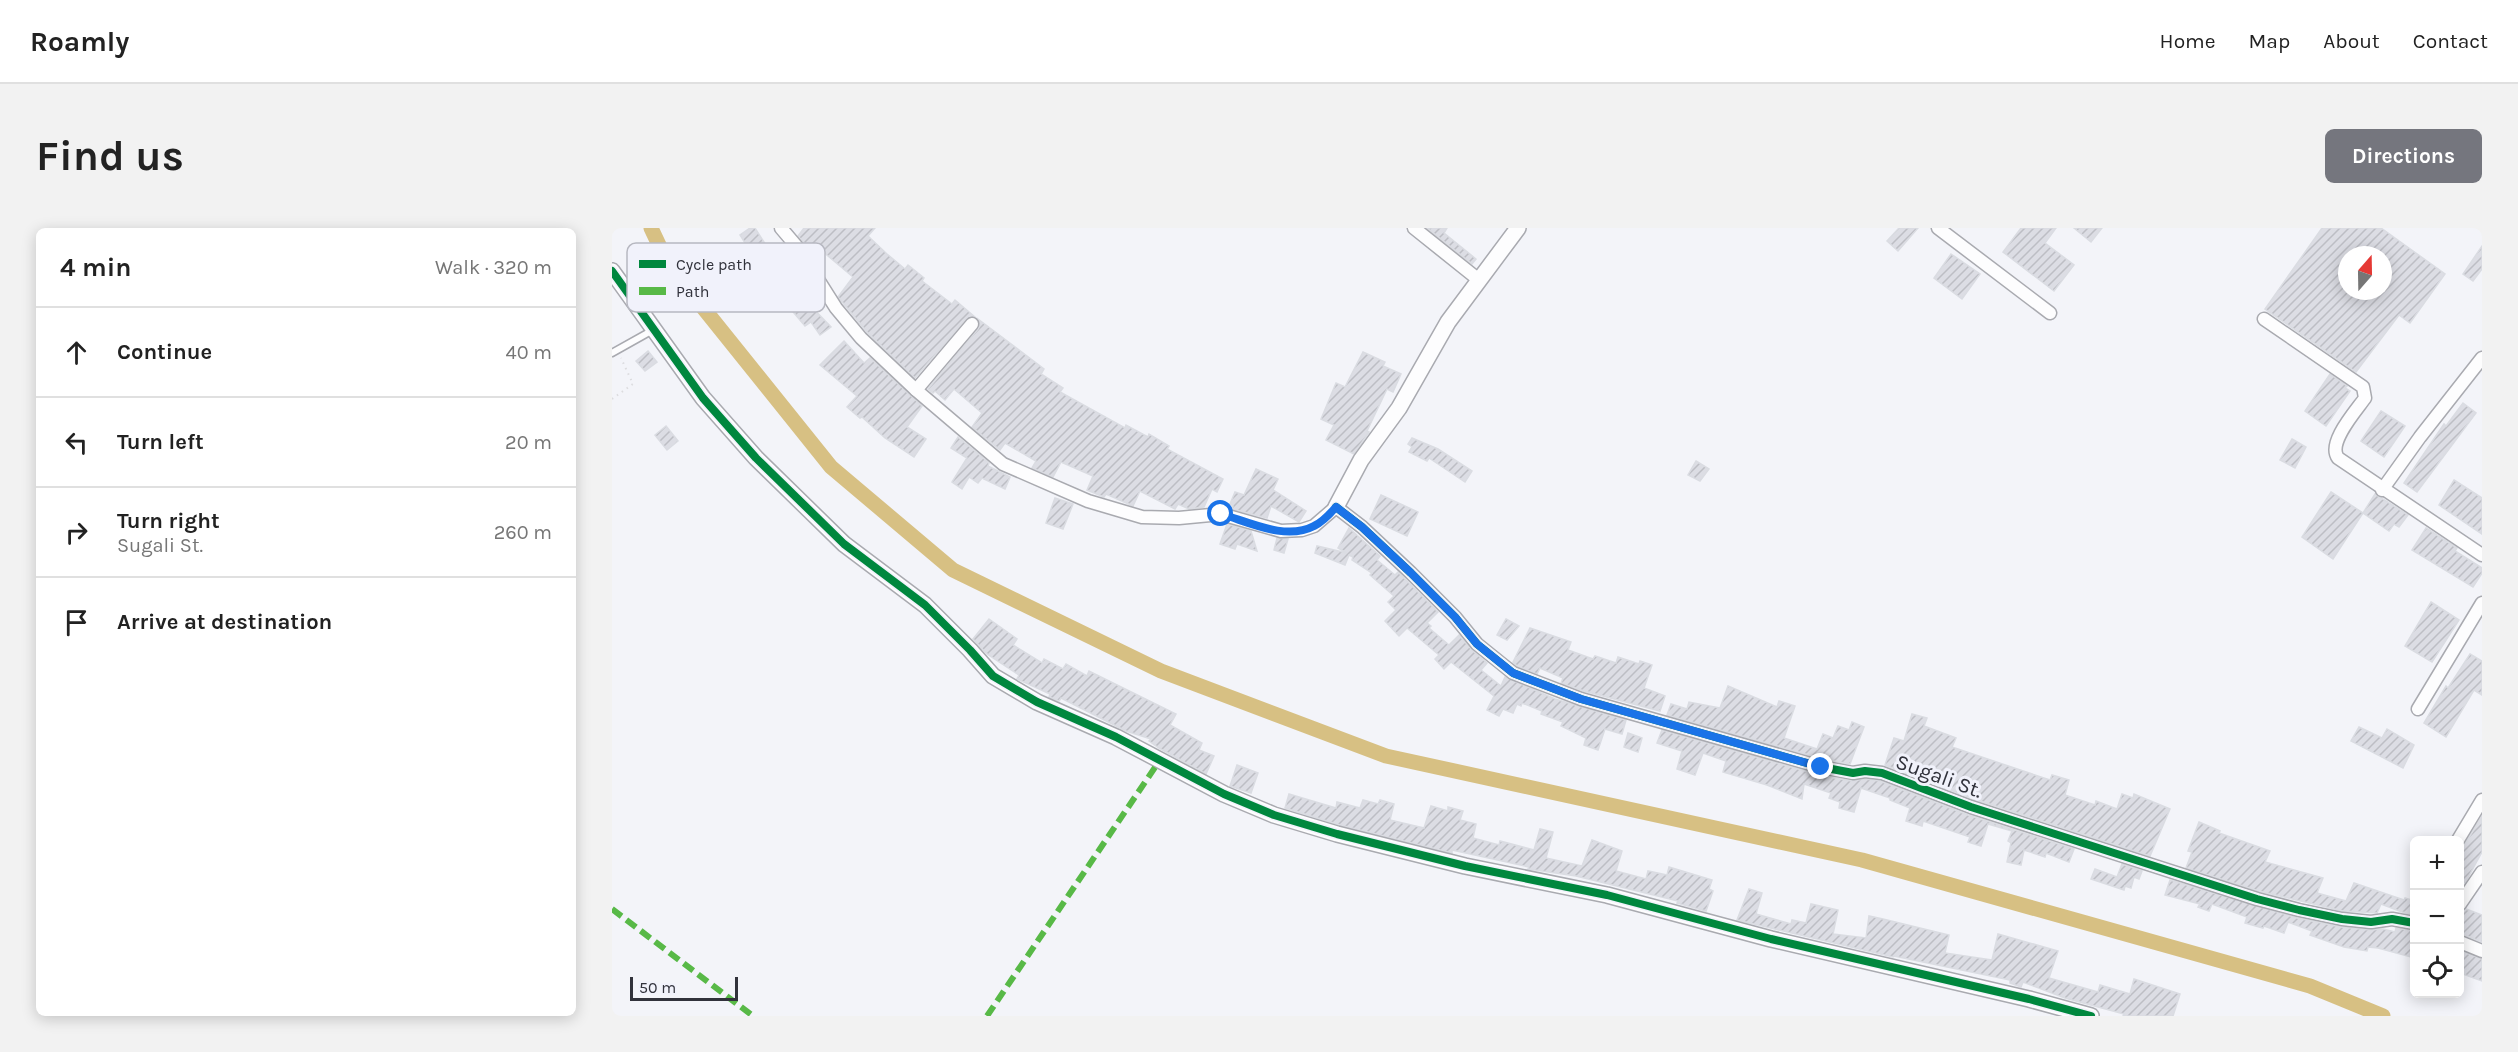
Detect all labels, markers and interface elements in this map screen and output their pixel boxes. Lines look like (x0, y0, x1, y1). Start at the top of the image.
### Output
text: Roamly (30, 25, 129, 58)
text: Home (2160, 29, 2216, 53)
text: Map (2249, 29, 2290, 53)
text: About (2323, 29, 2380, 53)
text: Contact (2413, 29, 2488, 53)
button: Directions (2325, 129, 2482, 183)
text: Find us (36, 131, 184, 181)
legend (627, 243, 825, 312)
north arrow (2338, 246, 2392, 300)
text: 4 min (60, 252, 131, 283)
text: Cycle path (676, 255, 752, 274)
text: Walk · 320 m (435, 256, 552, 279)
text: Path (676, 282, 709, 301)
icon: ahead (60, 336, 93, 369)
text: Continue (117, 339, 212, 365)
text: 40 m (506, 341, 552, 364)
icon: left (60, 426, 93, 459)
text: Turn left (117, 429, 204, 455)
text: 20 m (505, 431, 552, 454)
route start (1207, 500, 1233, 526)
text: Turn right (117, 508, 220, 534)
icon: right (60, 516, 93, 549)
text: 260 m (494, 521, 552, 544)
text: Sugali St. (117, 534, 203, 557)
icon: arrive (60, 606, 93, 639)
text: Arrive at destination (117, 609, 332, 635)
street label: Sugali St. (1892, 749, 1986, 803)
route end (1807, 753, 1833, 779)
map controls (2410, 836, 2464, 998)
button: + (2410, 836, 2464, 890)
button: − (2410, 890, 2464, 944)
button: locate (2410, 944, 2464, 998)
scale bar (630, 974, 738, 1002)
text: 50 m (639, 978, 676, 997)

